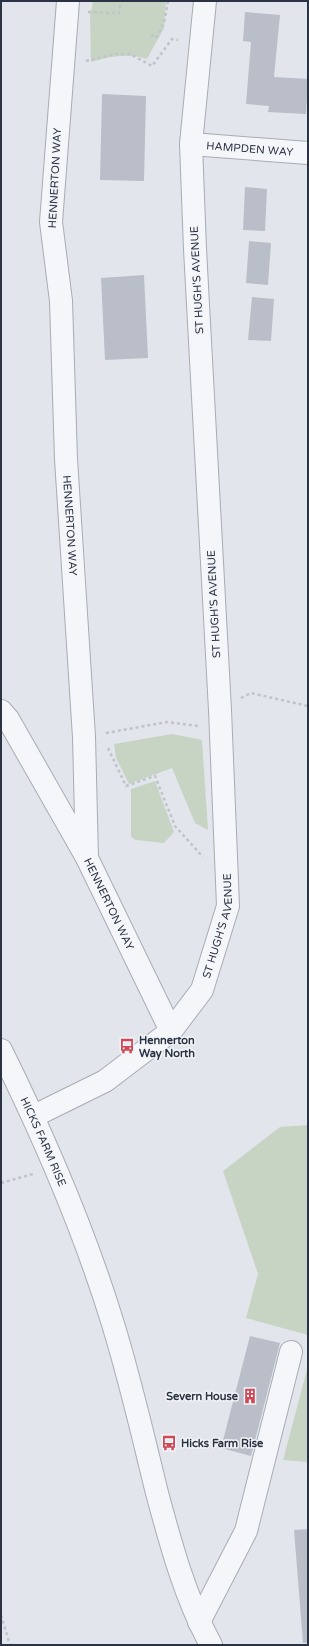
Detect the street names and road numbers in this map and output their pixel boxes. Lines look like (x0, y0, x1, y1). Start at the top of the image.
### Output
street label: HENNERTON WAY (46, 127, 64, 229)
street label: HAMPDEN WAY (206, 139, 294, 158)
street label: ST HUGH'S AVENUE (188, 226, 206, 334)
street label: HENNERTON WAY (61, 475, 80, 576)
street label: ST HUGH'S AVENUE (205, 550, 223, 658)
street label: HENNERTON WAY (81, 856, 137, 952)
street label: ST HUGH'S AVENUE (200, 873, 235, 980)
street label: HICKS FARM RISE (18, 1095, 69, 1188)

